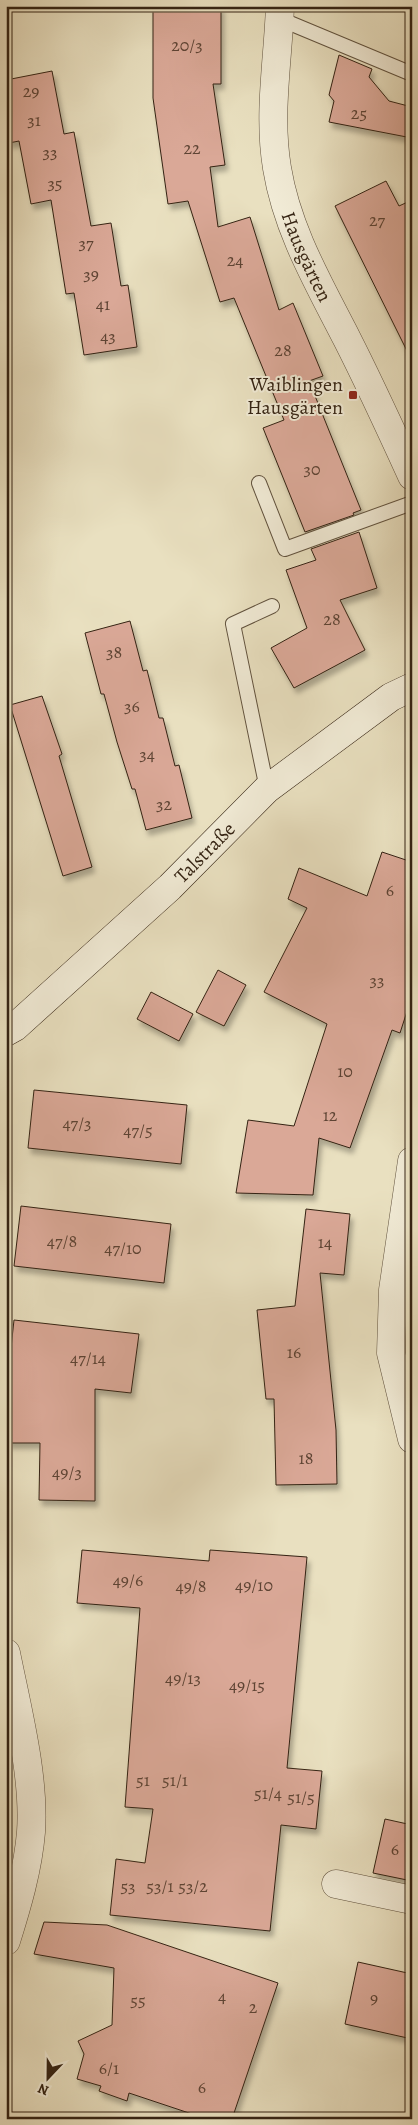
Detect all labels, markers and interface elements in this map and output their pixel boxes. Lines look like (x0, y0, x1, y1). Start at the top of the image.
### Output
house number: 20/3 (171, 33, 203, 57)
house number: 29 (23, 79, 39, 103)
house number: 25 (351, 101, 367, 125)
house number: 31 (27, 108, 41, 132)
house number: 22 (183, 136, 201, 160)
house number: 33 (43, 140, 57, 164)
house number: 35 (47, 171, 63, 195)
street label: Hausgärten (275, 208, 338, 306)
house number: 27 (369, 208, 385, 232)
house number: 37 (78, 231, 94, 255)
house number: 24 (227, 248, 243, 272)
house number: 39 (83, 262, 99, 286)
house number: 41 (96, 292, 110, 316)
house number: 43 (100, 324, 116, 348)
house number: 28 (274, 338, 292, 362)
place label: Waiblingen Hausgärten (247, 371, 343, 421)
marker: Waiblingen Hausgärten (347, 389, 359, 401)
house number: 30 (303, 457, 321, 481)
house number: 28 (323, 607, 341, 631)
house number: 38 (106, 640, 122, 664)
house number: 36 (124, 694, 140, 718)
house number: 34 (139, 742, 155, 766)
house number: 32 (156, 792, 172, 816)
street label: Talstraße (168, 816, 241, 889)
house number: 6 (386, 878, 394, 902)
house number: 33 (370, 968, 384, 992)
house number: 10 (337, 1059, 353, 1083)
house number: 12 (323, 1103, 338, 1127)
house number: 47/3 (62, 1111, 92, 1135)
house number: 47/5 (123, 1118, 153, 1142)
house number: 47/8 (47, 1229, 77, 1253)
house number: 14 (318, 1230, 332, 1254)
house number: 47/10 (104, 1236, 142, 1260)
house number: 16 (287, 1340, 301, 1364)
house number: 47/14 (70, 1346, 106, 1370)
house number: 18 (299, 1446, 313, 1470)
house number: 49/3 (52, 1460, 82, 1484)
house number: 49/6 (113, 1568, 143, 1592)
house number: 49/10 (235, 1573, 273, 1597)
house number: 49/8 (176, 1574, 207, 1598)
house number: 49/13 (165, 1666, 201, 1690)
house number: 49/15 (229, 1673, 265, 1697)
house number: 51 (136, 1768, 150, 1792)
house number: 51/1 (162, 1768, 188, 1792)
house number: 51/4 (254, 1781, 282, 1805)
house number: 51/5 (287, 1785, 315, 1809)
house number: 6 (391, 1837, 399, 1861)
house number: 53 (120, 1874, 136, 1898)
house number: 53/1 (146, 1874, 174, 1898)
house number: 53/2 (178, 1874, 208, 1898)
house number: 4 (218, 1984, 226, 2008)
house number: 9 (370, 1986, 378, 2010)
house number: 55 (130, 1988, 146, 2012)
house number: 2 (249, 1995, 258, 2019)
north arrow (22, 2052, 72, 2102)
house number: 6/1 (99, 2056, 119, 2080)
house number: 6 (198, 2075, 206, 2099)
text: N (35, 2079, 52, 2100)

